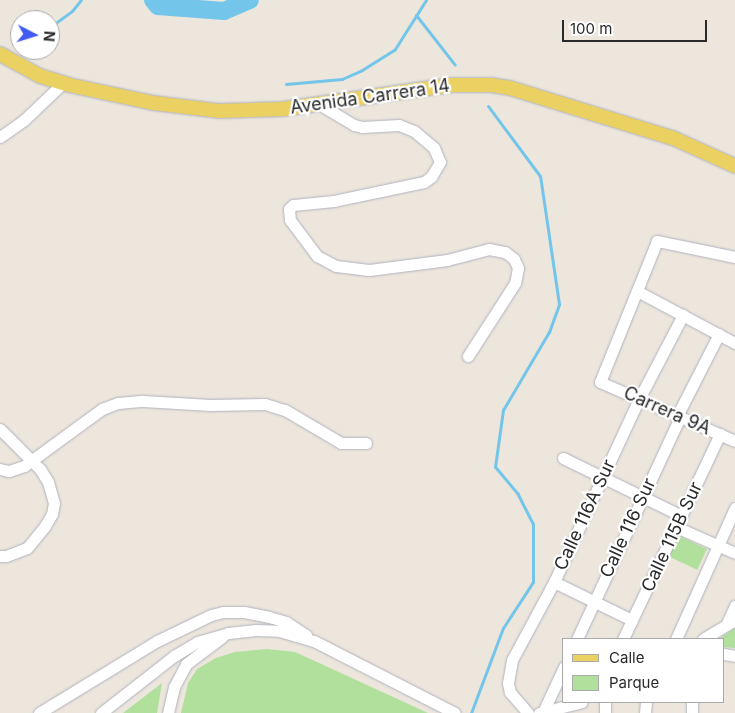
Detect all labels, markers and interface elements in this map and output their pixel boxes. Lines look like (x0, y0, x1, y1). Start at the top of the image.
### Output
north arrow (10, 10, 60, 60)
scale bar (565, 10, 710, 42)
text: 100 m (570, 19, 612, 38)
text: N (41, 30, 58, 42)
street label: Avenida Carrera 14 (289, 75, 451, 119)
street label: Carrera 9A (620, 382, 714, 440)
street label: Calle 116A Sur (550, 456, 620, 574)
street label: Calle 116 Sur (596, 475, 660, 581)
street label: Calle 115B Sur (637, 479, 707, 595)
legend (562, 638, 725, 703)
text: Calle (609, 648, 644, 667)
text: Parque (609, 673, 659, 692)

